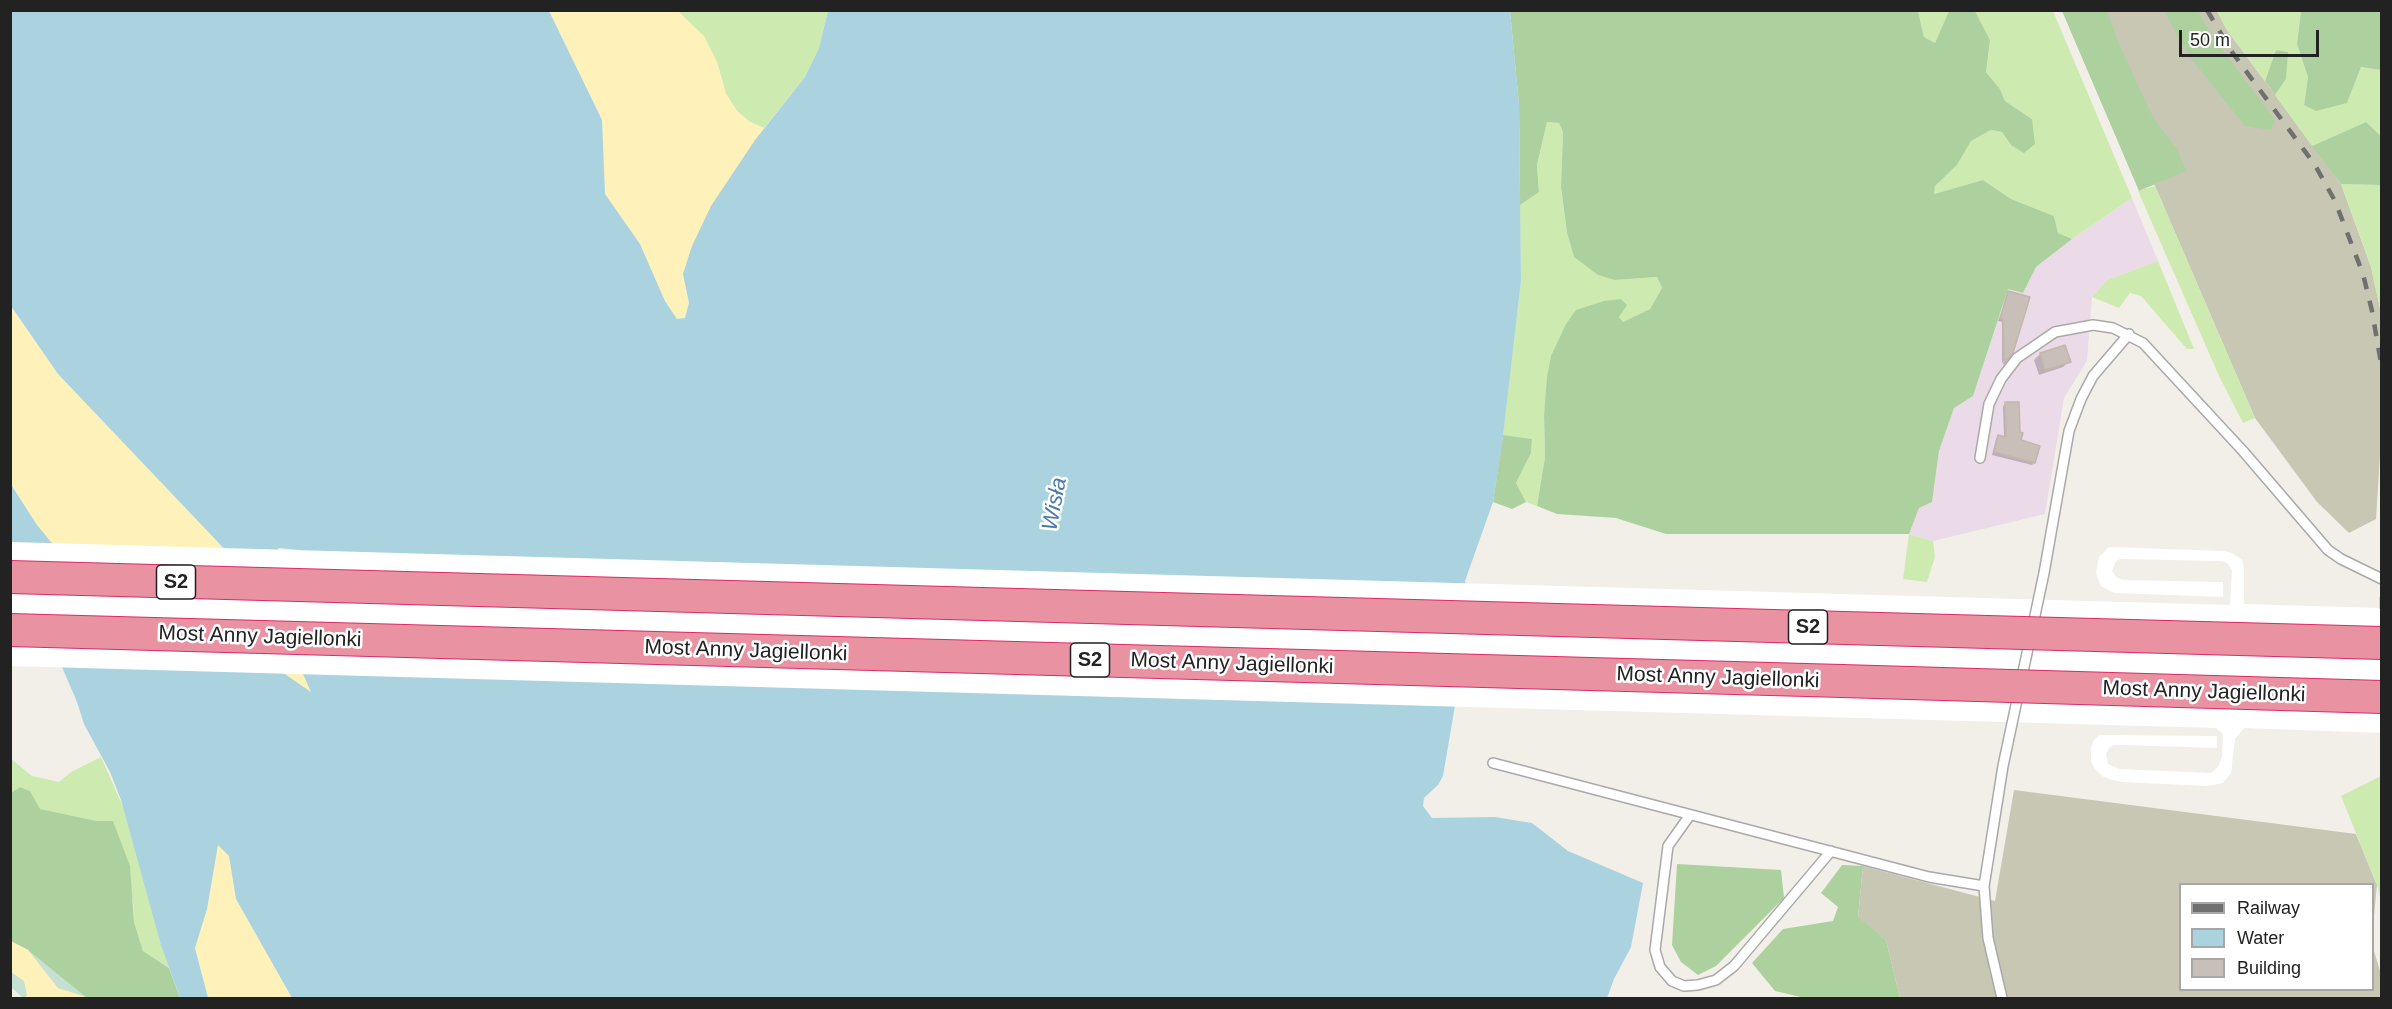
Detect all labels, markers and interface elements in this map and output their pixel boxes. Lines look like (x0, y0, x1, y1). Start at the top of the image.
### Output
scale bar (2182, 18, 2322, 56)
text: 50 m (2190, 30, 2230, 50)
water label: Wisła (1037, 475, 1073, 533)
road number: S2 (156, 565, 195, 599)
road number: S2 (1788, 610, 1828, 644)
street label: Most Anny Jagiellonki (158, 621, 362, 653)
street label: Most Anny Jagiellonki (644, 635, 848, 667)
road number: S2 (1070, 643, 1110, 677)
street label: Most Anny Jagiellonki (1130, 648, 1334, 680)
street label: Most Anny Jagiellonki (1616, 662, 1820, 694)
street label: Most Anny Jagiellonki (2102, 676, 2306, 708)
legend (2179, 883, 2374, 991)
text: Railway (2237, 898, 2300, 918)
text: Water (2237, 928, 2284, 948)
text: Building (2237, 958, 2301, 978)

